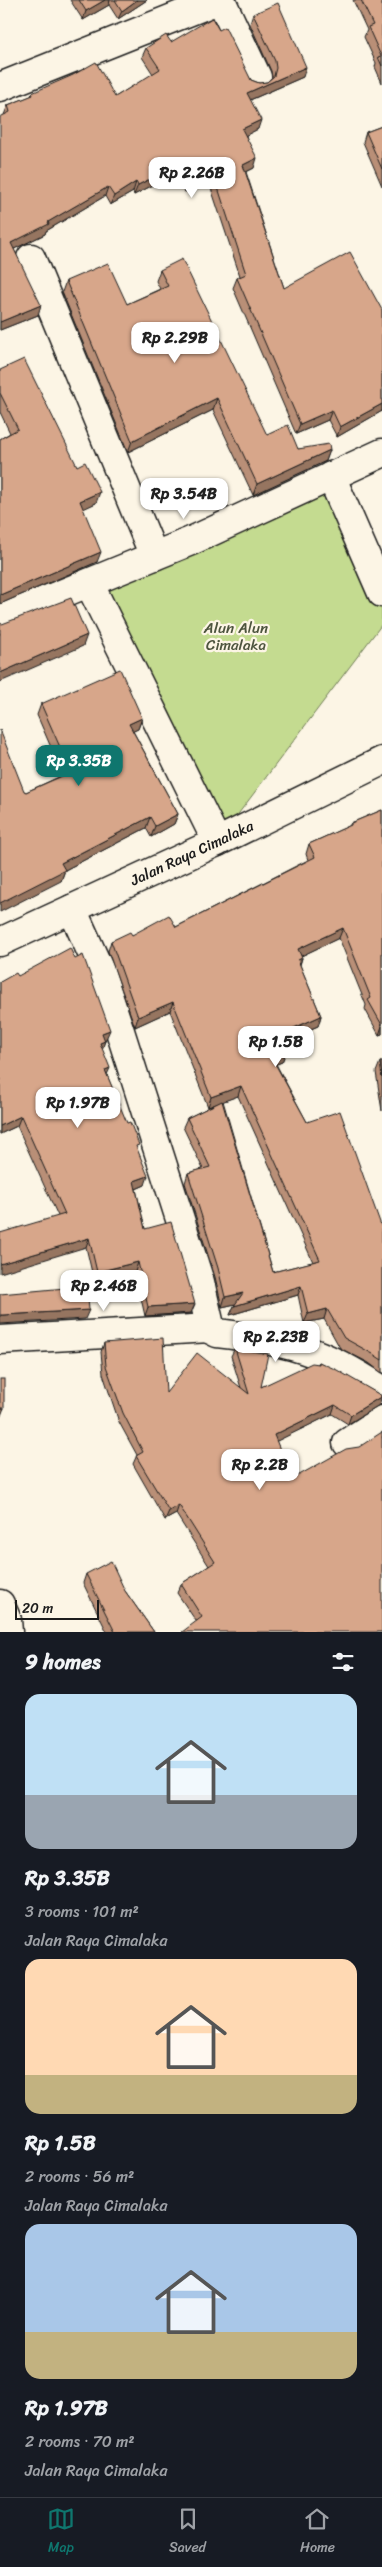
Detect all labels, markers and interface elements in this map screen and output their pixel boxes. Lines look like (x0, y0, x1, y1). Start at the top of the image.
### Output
pin: Rp 2.26B (140, 156, 244, 199)
text: Rp 2.26B (160, 158, 224, 187)
pin: Rp 2.29B (123, 322, 227, 364)
text: Rp 2.29B (142, 323, 208, 352)
pin: Rp 3.54B (132, 478, 236, 520)
text: Rp 3.54B (151, 479, 217, 508)
park label: Alun Alun Cimalaka (203, 615, 268, 658)
pin: Rp 3.35B (27, 744, 131, 787)
text: Rp 3.35B (47, 746, 111, 775)
street label: Jalan Raya Cimalaka (125, 813, 258, 893)
pin: Rp 1.5B (230, 1026, 322, 1068)
text: Rp 1.5B (249, 1027, 303, 1056)
pin: Rp 1.97B (26, 1086, 130, 1129)
text: Rp 1.97B (46, 1088, 110, 1117)
pin: Rp 2.46B (52, 1270, 156, 1312)
text: Rp 2.46B (71, 1271, 137, 1300)
pin: Rp 2.23B (224, 1320, 328, 1363)
text: Rp 2.23B (244, 1322, 308, 1351)
pin: Rp 2.2B (214, 1448, 306, 1491)
text: Rp 2.2B (232, 1450, 288, 1479)
text: 20 m (22, 1596, 53, 1621)
scale bar (15, 1597, 99, 1620)
text: 9 homes (25, 1643, 101, 1681)
icon: filters (329, 1648, 357, 1676)
icon: home (146, 1727, 236, 1817)
text: Rp 3.35B (25, 1859, 110, 1897)
text: 3 rooms · 101 m² (25, 1897, 139, 1926)
text: Jalan Raya Cimalaka (25, 1926, 167, 1955)
icon: home (146, 1992, 236, 2082)
text: Rp 1.5B (25, 2124, 96, 2162)
text: 2 rooms · 56 m² (25, 2162, 134, 2191)
text: Jalan Raya Cimalaka (25, 2191, 167, 2220)
icon: home (146, 2257, 236, 2347)
text: Rp 1.97B (25, 2389, 108, 2427)
text: 2 rooms · 70 m² (25, 2427, 135, 2456)
text: Jalan Raya Cimalaka (25, 2456, 167, 2485)
tab: Map (47, 2505, 75, 2560)
tab: Saved (169, 2505, 206, 2560)
tab: Home (300, 2505, 335, 2560)

